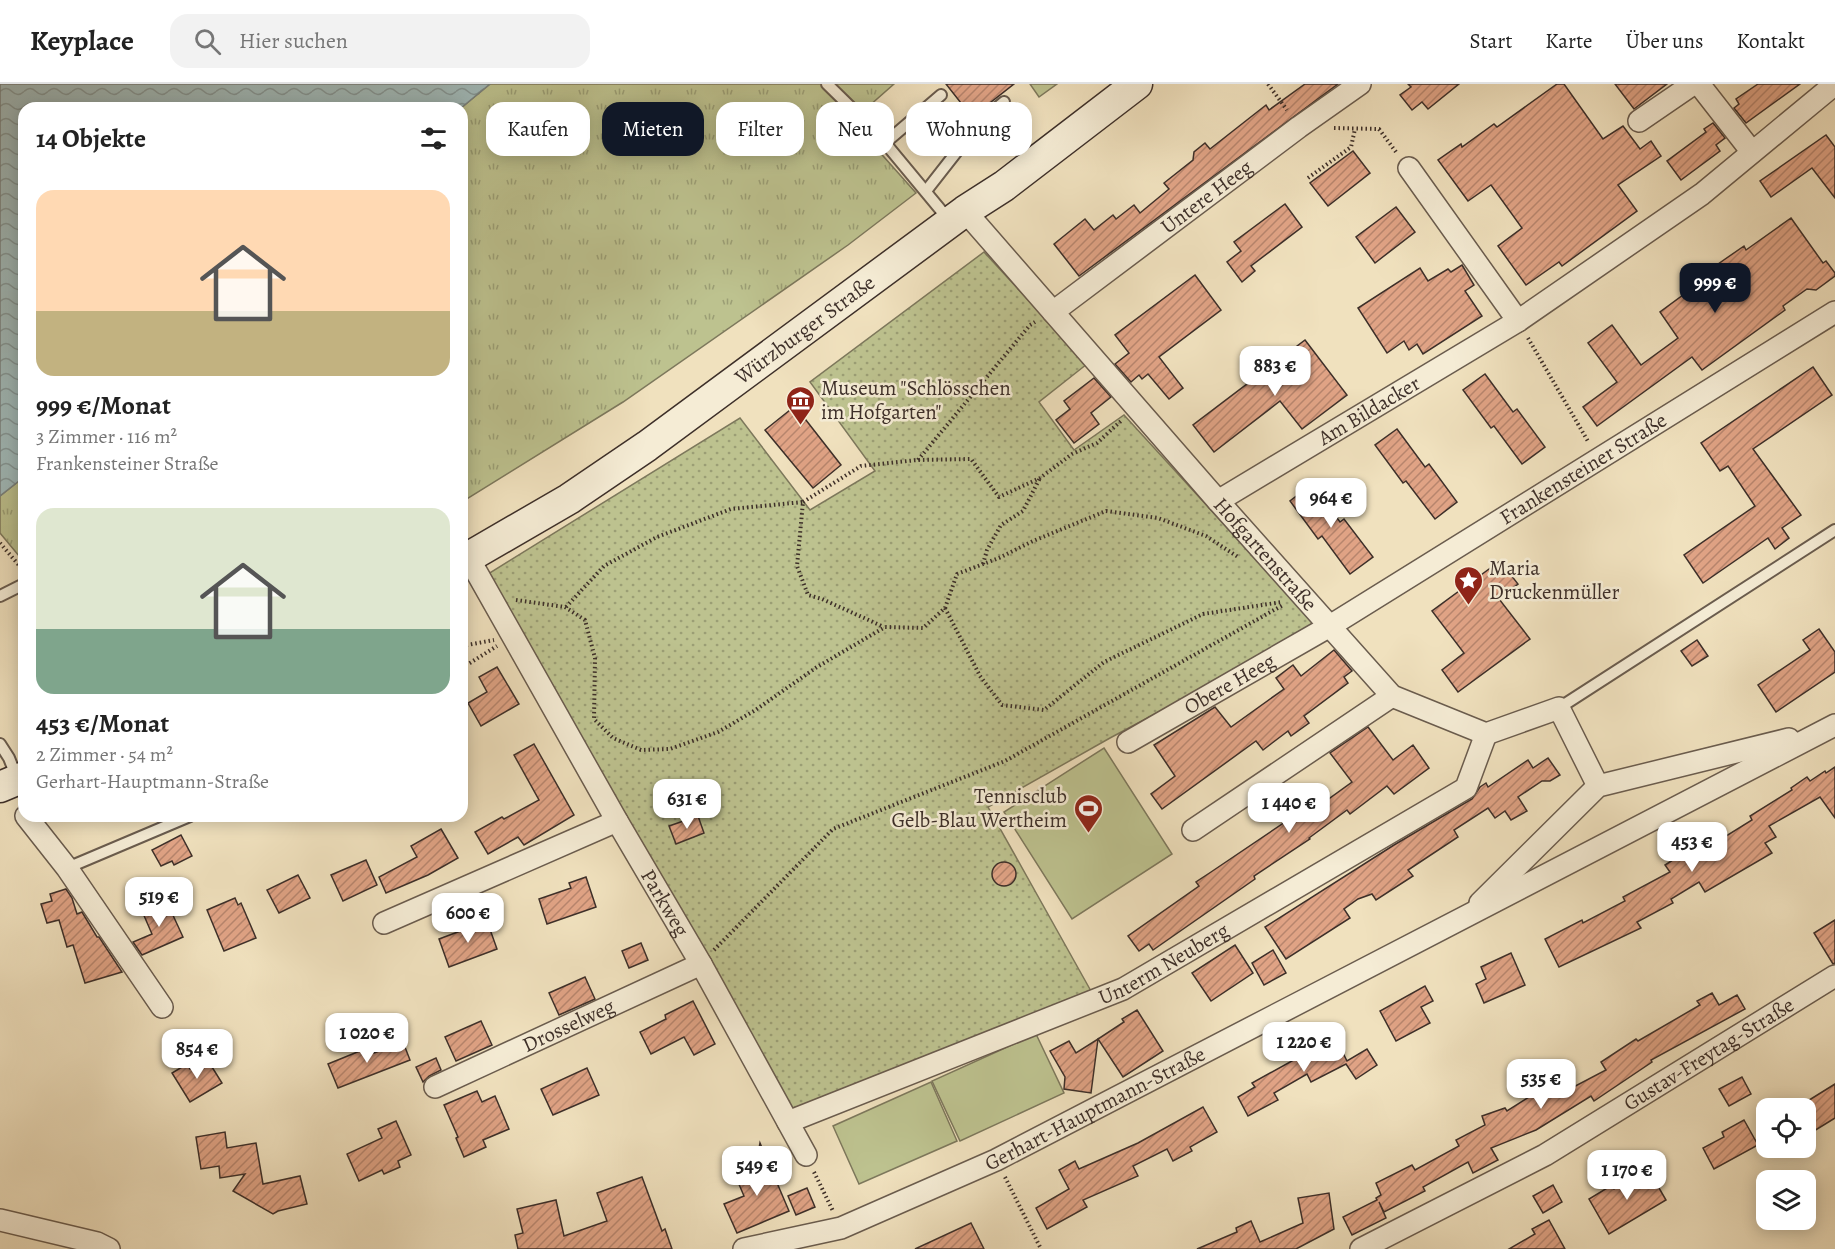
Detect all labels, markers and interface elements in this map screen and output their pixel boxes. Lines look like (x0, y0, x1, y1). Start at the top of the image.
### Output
search box (170, 14, 590, 68)
text: Keyplace (30, 22, 134, 60)
icon: search (191, 25, 224, 58)
text: Hier suchen (239, 26, 348, 56)
text: Start (1470, 27, 1512, 55)
text: Karte (1545, 27, 1593, 55)
text: Über uns (1626, 27, 1703, 55)
text: Kontakt (1736, 27, 1805, 55)
chip: Kaufen (486, 102, 590, 156)
chip: Mieten (602, 102, 704, 156)
chip: Filter (716, 102, 804, 156)
chip: Neu (816, 102, 894, 156)
chip: Wohnung (906, 102, 1032, 156)
text: 14 Objekte (36, 121, 146, 156)
icon: filters (417, 122, 450, 155)
street label: Untere Heeg (1155, 153, 1258, 240)
icon: home (189, 229, 297, 337)
pin: 999 € (1673, 263, 1757, 314)
street label: Würzburger Straße (728, 268, 880, 391)
text: 999 € (1694, 269, 1736, 296)
pin: 883 € (1233, 346, 1317, 397)
text: 883 € (1254, 352, 1296, 379)
street label: Am Bildacker (1312, 369, 1425, 452)
place label: Museum "Schlösschen im Hofgarten" (821, 374, 1011, 426)
museum icon: Museum "Schlösschen im Hofgarten" (784, 384, 816, 426)
text: 999 €/Monat (36, 388, 171, 423)
street label: Frankensteiner Straße (1494, 406, 1672, 531)
text: 3 Zimmer · 116 m² (36, 423, 177, 450)
text: Frankensteiner Straße (36, 450, 219, 477)
pin: 964 € (1289, 478, 1373, 529)
text: 964 € (1310, 484, 1352, 511)
street label: Hofgartenstraße (1207, 491, 1324, 617)
icon: home (189, 547, 297, 655)
place label: Maria Druckenmüller (1489, 554, 1620, 606)
place icon: Maria Druckenmüller (1452, 564, 1484, 606)
street label: Obere Heeg (1179, 646, 1280, 721)
text: 453 €/Monat (36, 706, 169, 741)
text: 2 Zimmer · 54 m² (36, 741, 173, 768)
text: Gerhart-Hauptmann-Straße (36, 768, 269, 795)
pin: 631 € (645, 779, 729, 830)
place label: Tennisclub Gelb-Blau Wertheim (892, 782, 1067, 834)
pin: 1 440 € (1234, 783, 1344, 834)
text: 631 € (667, 785, 707, 812)
text: 1 440 € (1262, 789, 1316, 816)
sports icon: Tennisclub Gelb-Blau Wertheim (1072, 792, 1104, 834)
pin: 453 € (1650, 822, 1734, 873)
text: 453 € (1671, 828, 1713, 855)
street label: Parkweg (634, 864, 696, 942)
pin: 519 € (117, 877, 201, 928)
text: 519 € (139, 883, 179, 910)
pin: 600 € (426, 893, 510, 944)
text: 600 € (446, 899, 490, 926)
street label: Unterm Neuberg (1094, 916, 1234, 1011)
street label: Gustav-Freytag-Straße (1618, 991, 1799, 1117)
street label: Drosselweg (518, 992, 620, 1059)
pin: 1 020 € (312, 1013, 422, 1064)
text: 1 020 € (339, 1019, 395, 1046)
pin: 1 220 € (1249, 1022, 1359, 1073)
text: 1 220 € (1277, 1028, 1331, 1055)
pin: 854 € (155, 1029, 239, 1080)
text: 854 € (176, 1035, 218, 1062)
street label: Gerhart-Hauptmann-Straße (980, 1040, 1210, 1177)
pin: 535 € (1499, 1059, 1583, 1110)
text: 535 € (1521, 1065, 1561, 1092)
map controls (1756, 1098, 1816, 1230)
button: locate (1756, 1098, 1816, 1158)
pin: 549 € (715, 1146, 799, 1197)
pin: 1 170 € (1572, 1150, 1682, 1201)
text: 549 € (736, 1152, 778, 1179)
text: 1 170 € (1601, 1156, 1653, 1183)
button: layers (1756, 1170, 1816, 1230)

